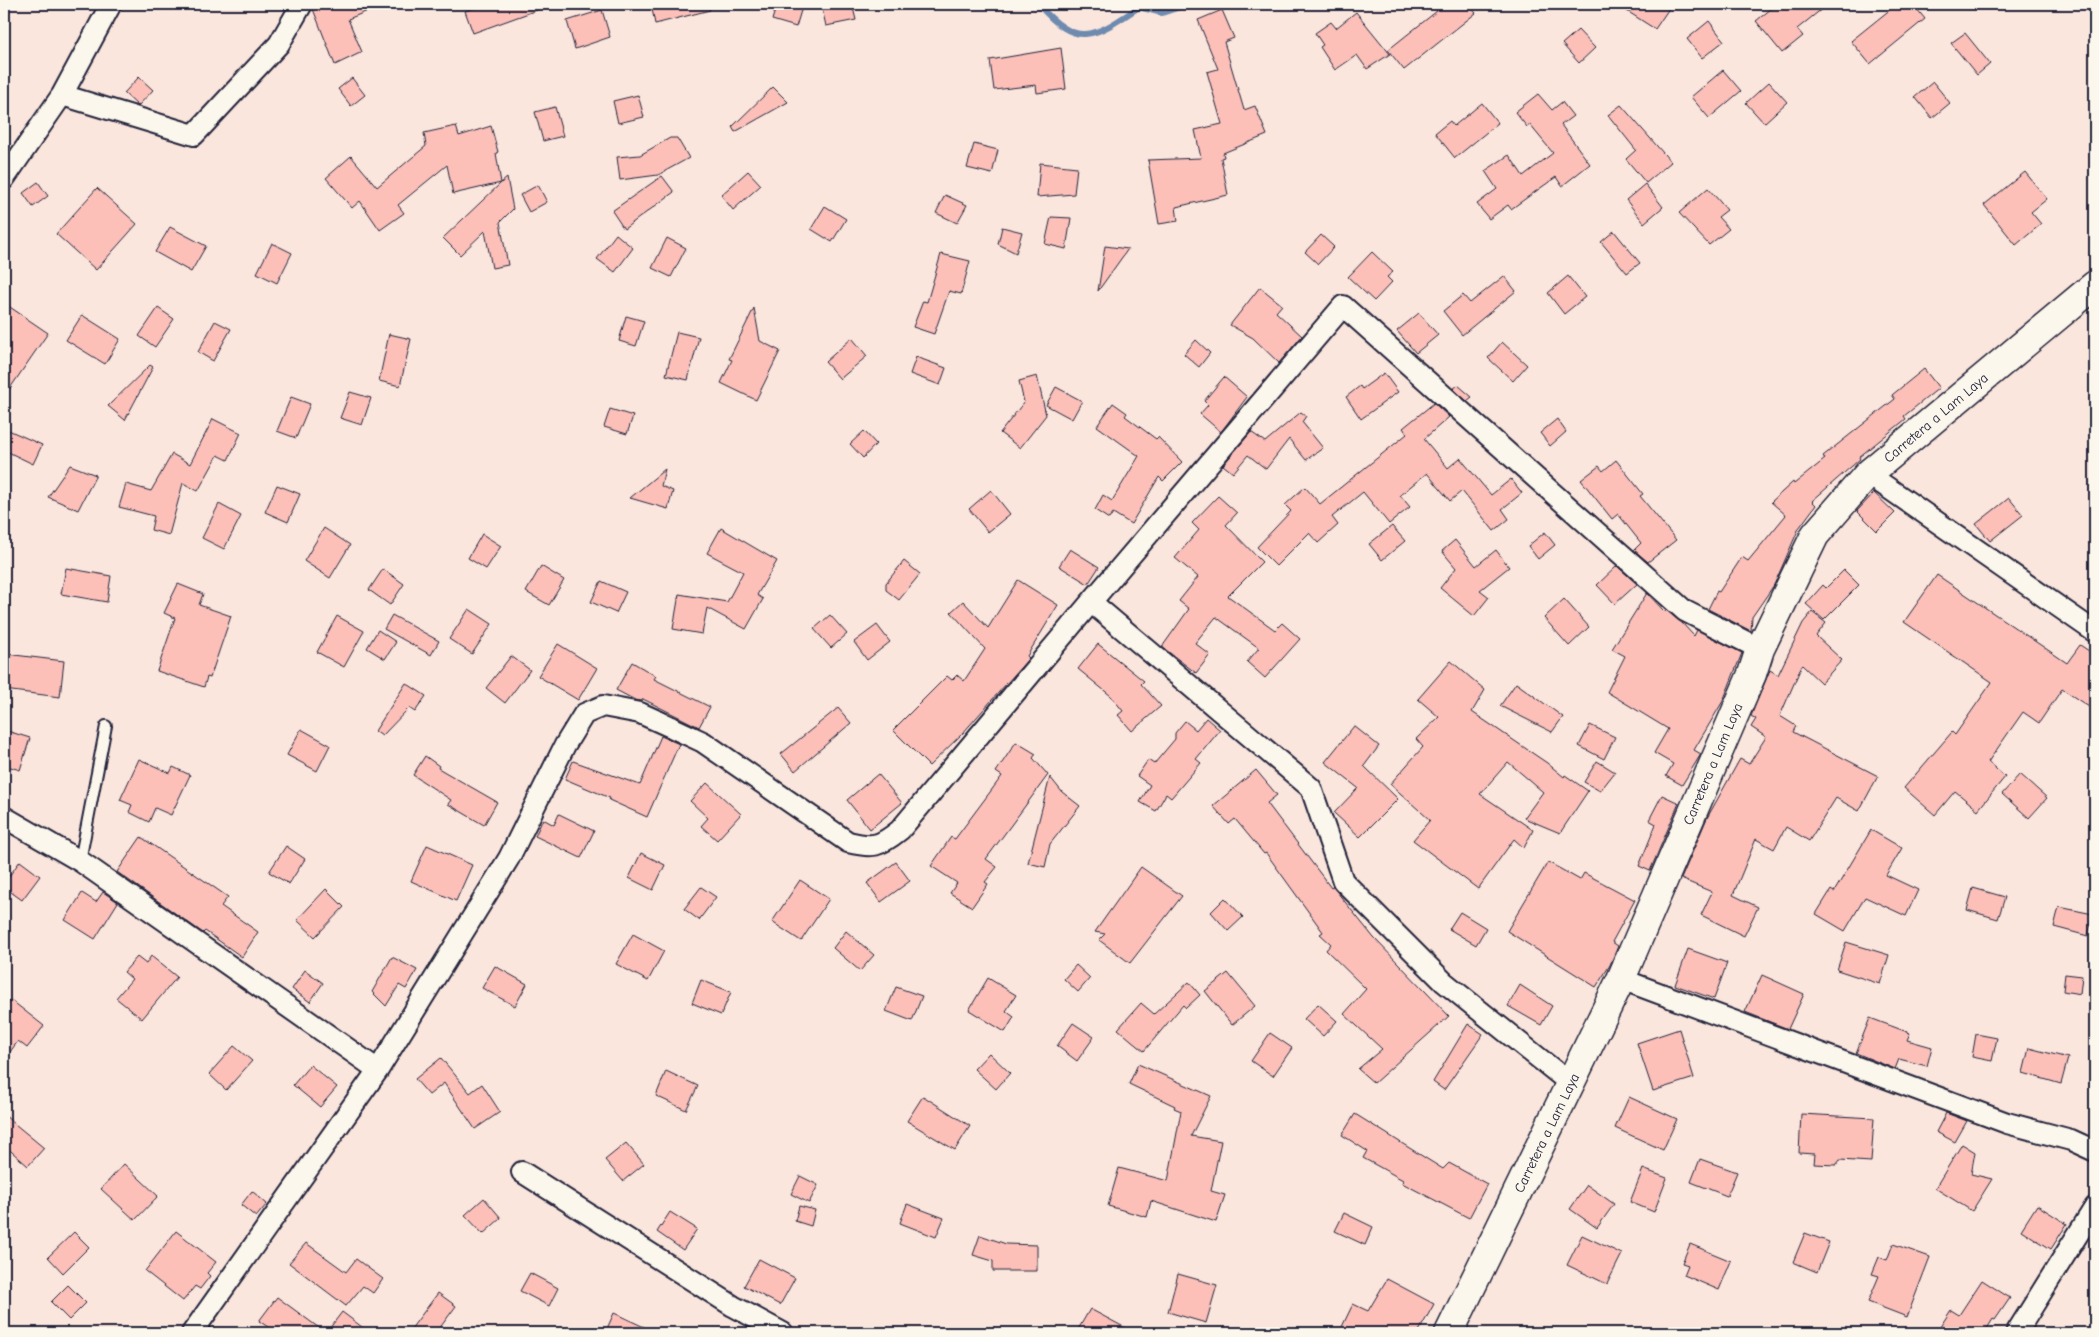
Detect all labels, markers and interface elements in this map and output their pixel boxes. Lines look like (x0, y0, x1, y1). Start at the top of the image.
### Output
street label: Carretera a Lam Laya (1880, 369, 1992, 467)
street label: Carretera a Lam Laya (1680, 700, 1746, 828)
street label: Carretera a Lam Laya (1511, 1070, 1583, 1196)

